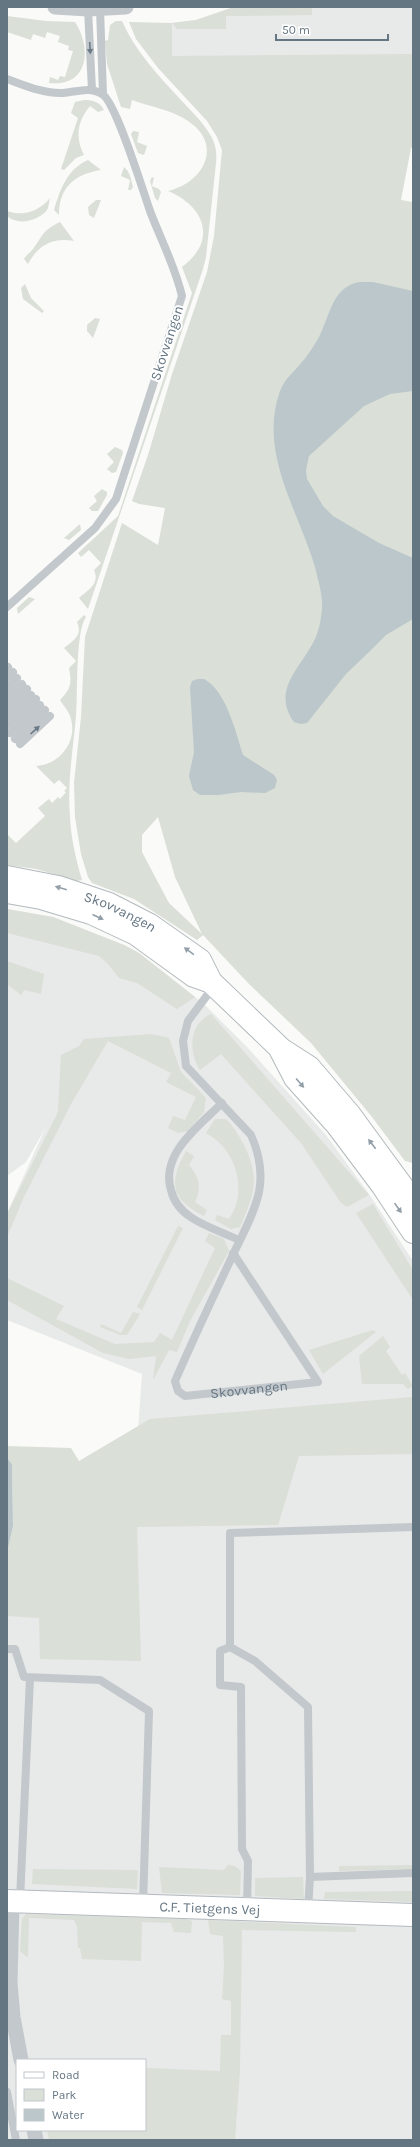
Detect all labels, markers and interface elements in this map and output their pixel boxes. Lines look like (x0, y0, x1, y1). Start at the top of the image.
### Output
scale bar (276, 16, 388, 42)
text: 50 m (282, 23, 310, 37)
one-way arrow (87, 42, 93, 55)
street label: Skovvangen (147, 303, 187, 383)
one-way arrow (30, 725, 40, 735)
one-way arrow (54, 885, 66, 891)
street label: Skovvangen (82, 888, 160, 935)
one-way arrow (93, 914, 105, 920)
one-way arrow (183, 947, 194, 955)
one-way arrow (296, 1078, 305, 1088)
one-way arrow (368, 1139, 376, 1149)
one-way arrow (394, 1203, 402, 1214)
street label: Skovvangen (209, 1377, 289, 1402)
street label: C.F. Tietgens Vej (159, 1898, 261, 1918)
legend (16, 2059, 146, 2131)
text: Road (52, 2068, 80, 2082)
text: Park (52, 2088, 77, 2102)
text: Water (52, 2108, 85, 2122)

